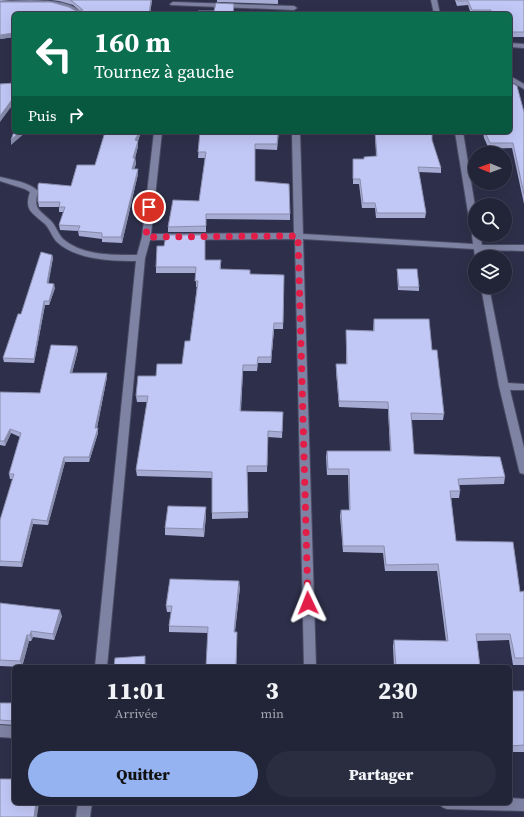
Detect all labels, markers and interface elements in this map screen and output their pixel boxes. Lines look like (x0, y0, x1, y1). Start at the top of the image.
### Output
text: 160 m (94, 23, 171, 61)
icon: left (28, 28, 80, 80)
text: Tournez à gauche (94, 59, 234, 84)
icon: right (65, 104, 87, 126)
text: Puis (28, 105, 57, 126)
north arrow (468, 146, 512, 190)
map controls (468, 146, 512, 294)
pin (132, 190, 166, 224)
icon: arrive (138, 196, 160, 218)
button: search (468, 198, 512, 242)
button: layers (468, 250, 512, 294)
position arrow (287, 582, 329, 624)
text: 11:01 (106, 674, 166, 707)
text: 3 (266, 674, 279, 707)
text: 230 (378, 674, 418, 707)
text: Arrivée (115, 705, 158, 722)
text: min (260, 705, 284, 722)
text: m (392, 705, 404, 722)
button: Quitter (28, 751, 258, 797)
button: Partager (266, 751, 496, 797)

